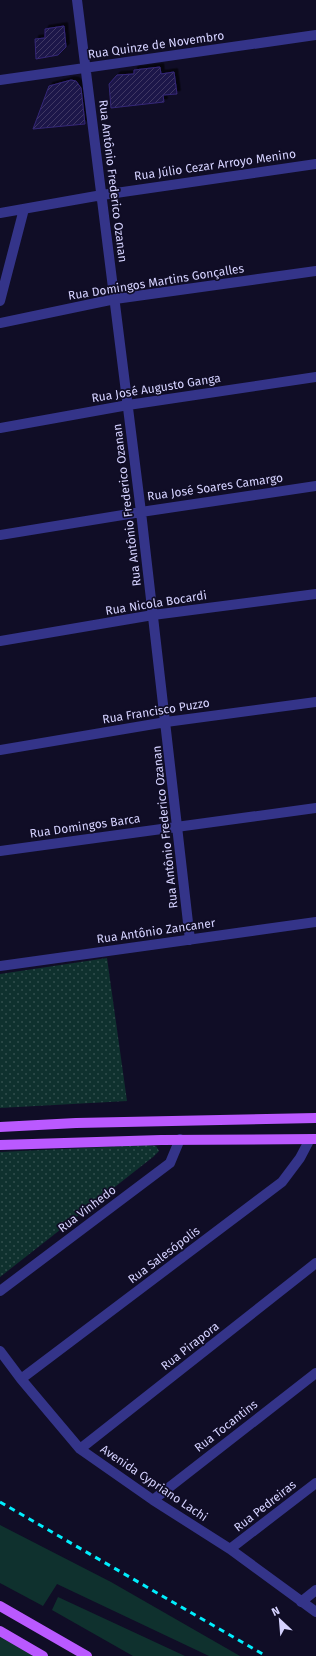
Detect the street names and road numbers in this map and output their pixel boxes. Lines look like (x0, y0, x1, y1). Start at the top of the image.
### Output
street label: Rua Quinze de Novembro (87, 28, 225, 62)
street label: Rua Antônio Frederico Ozanan (96, 99, 130, 263)
street label: Rua Júlio Cezar Arroyo Menino (133, 147, 297, 183)
street label: Rua Domingos Martins Gonçalles (67, 261, 245, 303)
street label: Rua José Augusto Ganga (90, 371, 222, 405)
street label: Rua Antônio Frederico Ozanan (110, 423, 144, 587)
street label: Rua José Soares Camargo (146, 471, 284, 503)
street label: Rua Nicola Bocardi (104, 588, 208, 618)
street label: Rua Francisco Puzzo (101, 696, 211, 726)
street label: Rua Antônio Frederico Ozanan (149, 745, 181, 909)
street label: Rua Domingos Barca (29, 811, 141, 841)
street label: Rua Antônio Zancaner (96, 916, 217, 946)
street label: Rua Vinhedo (55, 1183, 119, 1235)
street label: Rua Salesópolis (125, 1223, 203, 1287)
street label: Rua Pirapora (158, 1319, 222, 1373)
street label: Rua Tocantins (192, 1397, 261, 1455)
street label: Avenida Cypriano Lachi (98, 1442, 210, 1524)
street label: Rua Pedreiras (231, 1477, 299, 1535)

